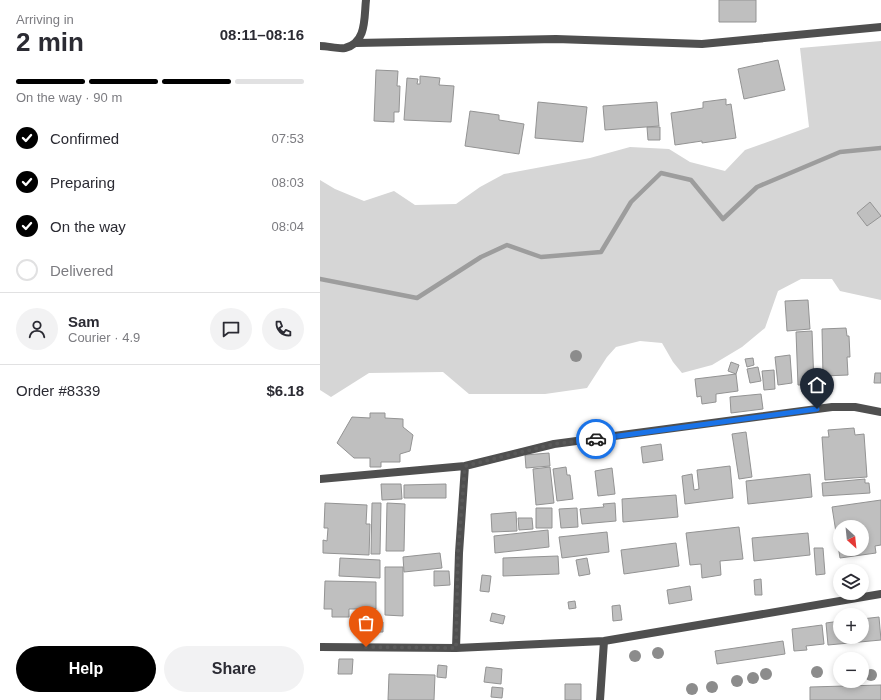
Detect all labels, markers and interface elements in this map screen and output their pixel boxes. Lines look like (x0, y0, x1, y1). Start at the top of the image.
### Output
text: Arriving in (16, 12, 74, 27)
text: 08:11–08:16 (220, 26, 304, 43)
text: 2 min (16, 27, 84, 57)
text: On the way · 90 m (16, 90, 122, 105)
icon: check (16, 127, 38, 149)
text: Confirmed (50, 130, 119, 147)
text: 07:53 (271, 131, 304, 146)
icon: check (16, 171, 38, 193)
text: Preparing (50, 174, 115, 191)
text: 08:03 (271, 175, 304, 190)
icon: check (16, 215, 38, 237)
text: On the way (50, 218, 126, 235)
text: 08:04 (271, 219, 304, 234)
text: Delivered (50, 262, 113, 279)
button: person (16, 308, 58, 350)
button: chat (210, 308, 252, 350)
button: phone (262, 308, 304, 350)
text: Sam (68, 313, 100, 330)
text: Courier · 4.9 (68, 330, 140, 345)
pin (800, 368, 834, 409)
icon: home (806, 374, 828, 396)
text: Order #8339 (16, 382, 100, 399)
text: $6.18 (266, 382, 304, 399)
courier (576, 419, 616, 459)
icon: car (585, 428, 607, 450)
north arrow (833, 520, 869, 556)
map controls (833, 520, 869, 688)
button: layers (833, 564, 869, 600)
pin (349, 606, 383, 647)
button: + (833, 608, 869, 644)
icon: bag (355, 612, 377, 634)
button: Help (16, 646, 156, 692)
button: Share (164, 646, 304, 692)
button: − (833, 652, 869, 688)

